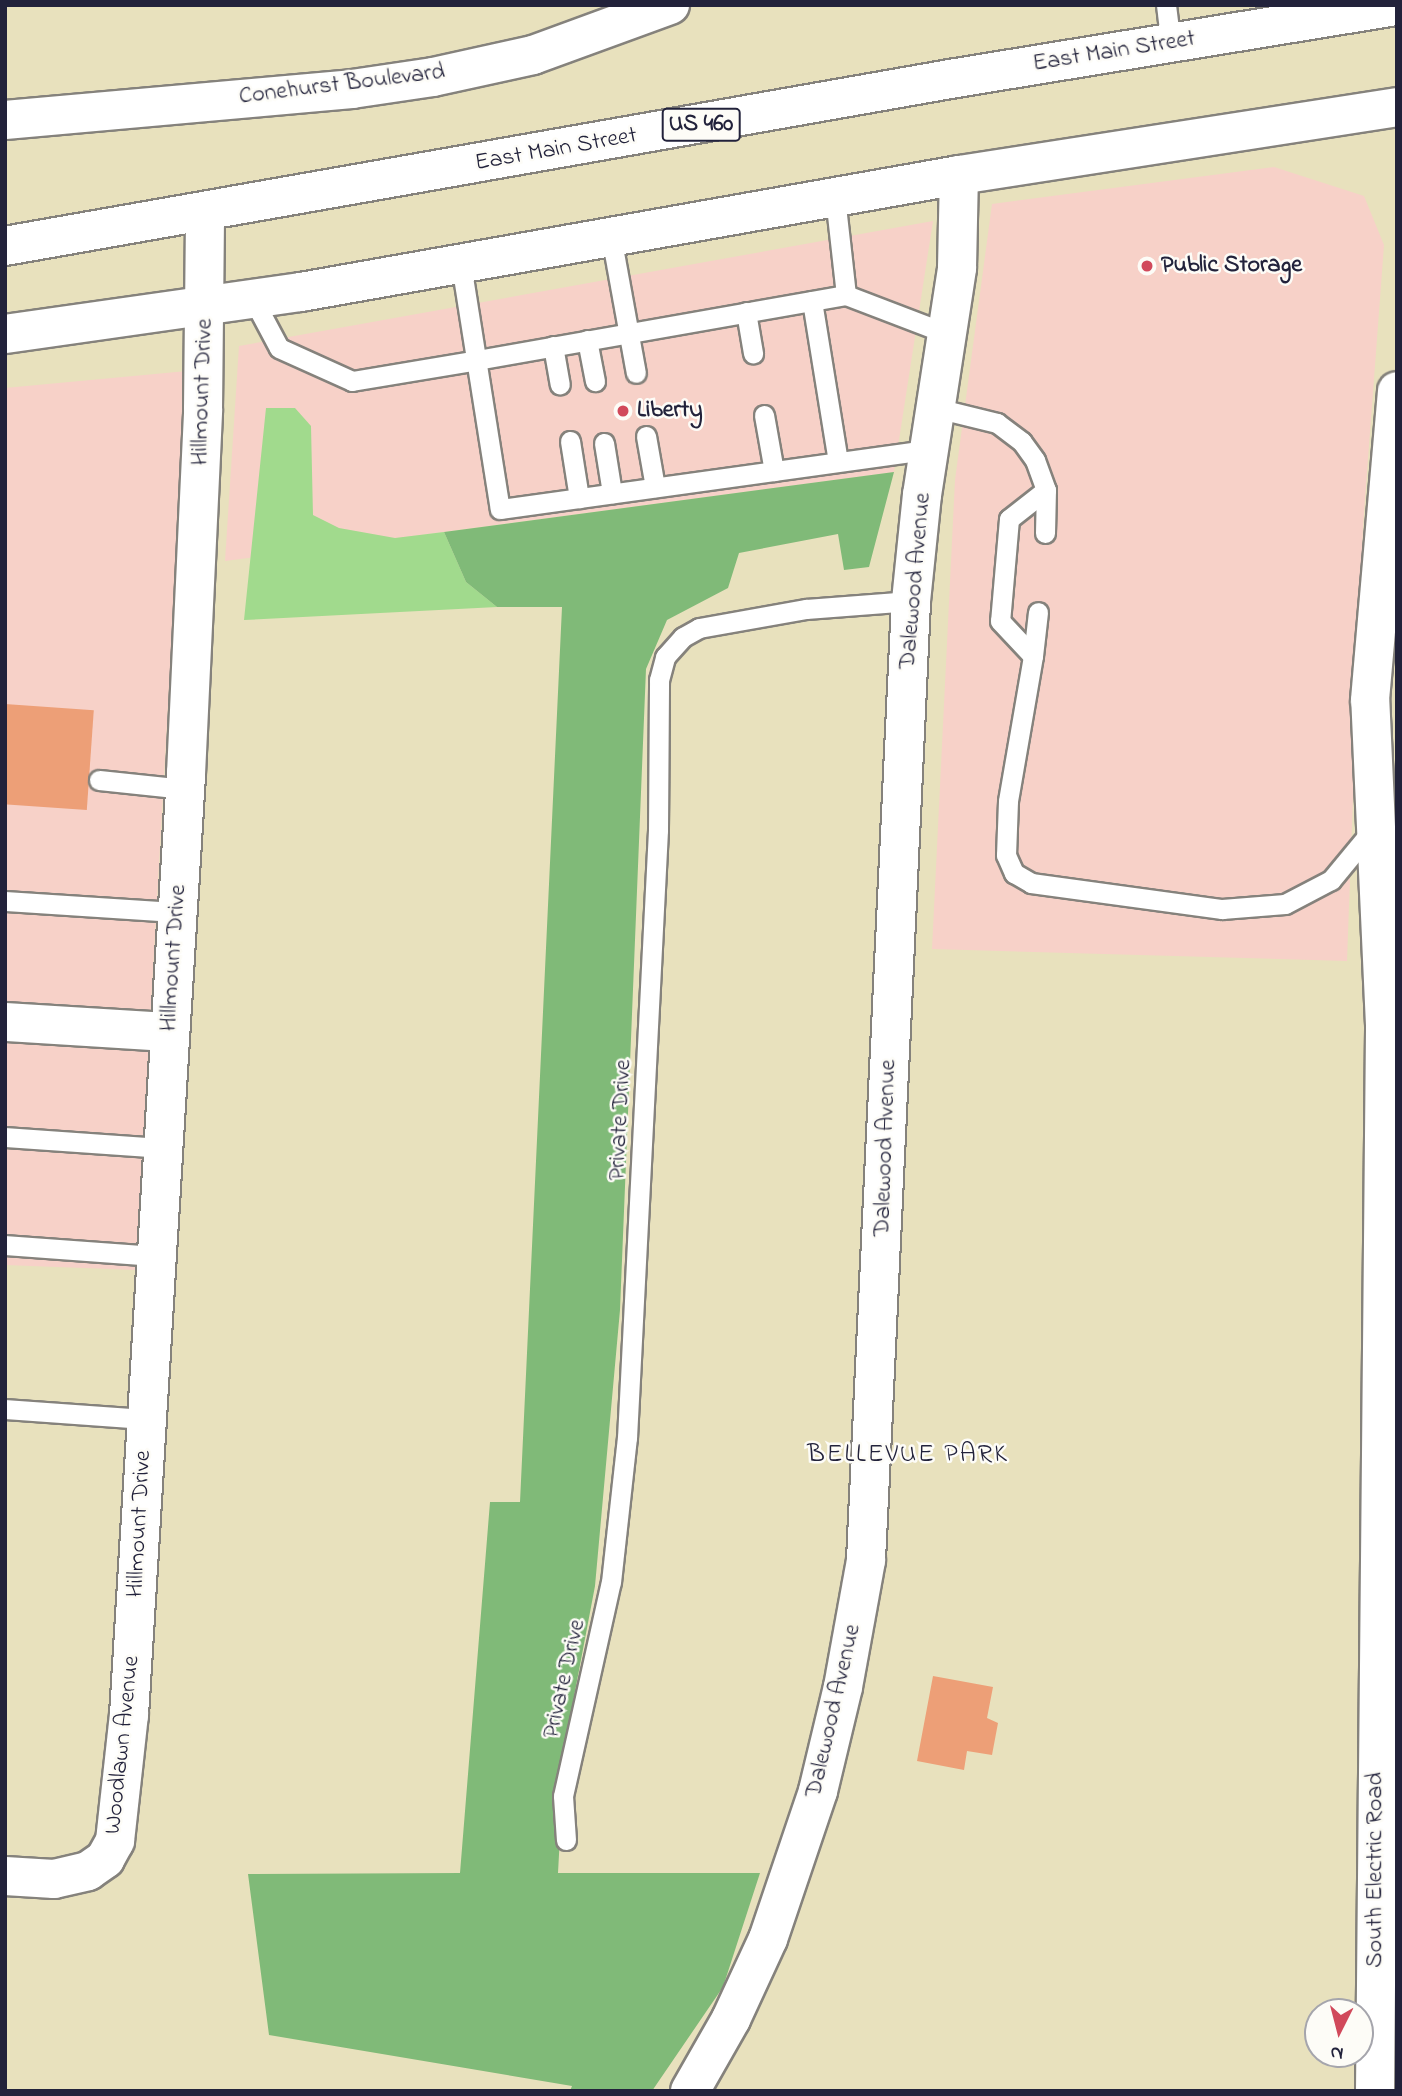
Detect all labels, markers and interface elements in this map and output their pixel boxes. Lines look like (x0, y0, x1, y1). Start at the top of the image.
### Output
street label: East Main Street (1031, 25, 1197, 79)
street label: Conehurst Boulevard (237, 58, 447, 112)
road number: US 460 (661, 106, 741, 144)
street label: East Main Street (473, 122, 639, 178)
place label: Public Storage (1161, 252, 1302, 280)
marker: Public Storage (1139, 258, 1155, 274)
street label: Hillmount Drive (186, 318, 220, 466)
place label: Liberty (637, 397, 702, 425)
marker: Liberty (615, 403, 631, 419)
street label: Dalewood Avenue (894, 492, 938, 670)
street label: Hillmount Drive (155, 884, 193, 1032)
street label: Private Drive (603, 1059, 639, 1181)
street label: Dalewood Avenue (869, 1059, 903, 1237)
district label: BELLEVUE PARK (809, 1440, 1007, 1472)
street label: Hillmount Drive (122, 1450, 158, 1598)
street label: Private Drive (537, 1617, 593, 1741)
street label: Dalewood Avenue (800, 1621, 868, 1801)
street label: Woodlawn Avenue (99, 1654, 147, 1836)
street label: South Electric Road (1362, 1772, 1390, 1968)
north arrow (1304, 1998, 1374, 2068)
text: N (1329, 2038, 1345, 2066)

